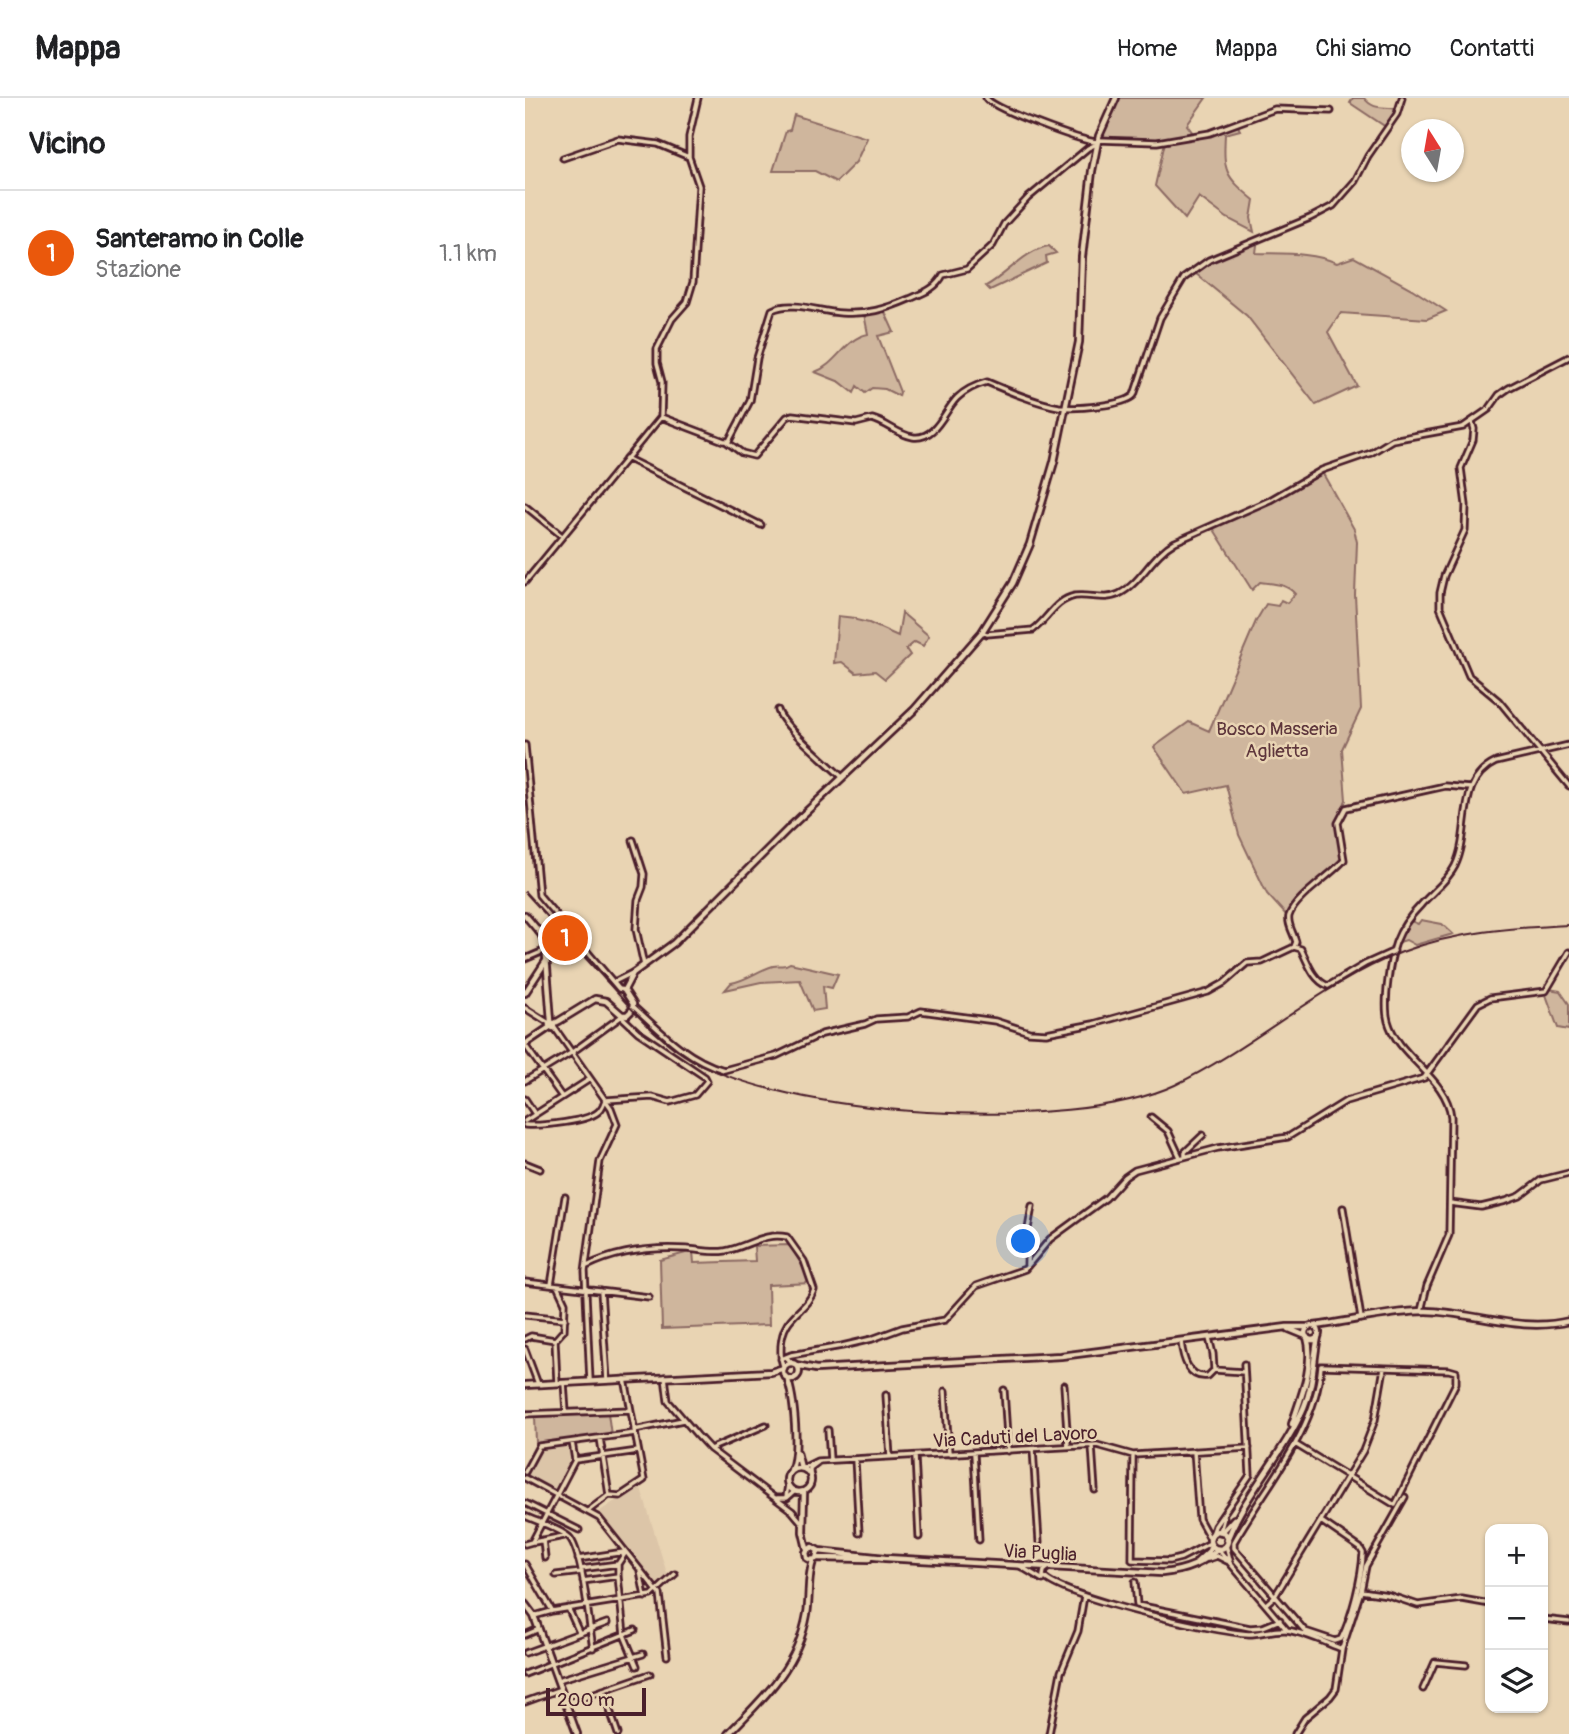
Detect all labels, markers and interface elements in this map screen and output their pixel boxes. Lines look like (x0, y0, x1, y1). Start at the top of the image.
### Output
text: Mappa (35, 28, 121, 69)
text: Home (1117, 34, 1177, 63)
text: Mappa (1215, 34, 1277, 63)
text: Chi siamo (1315, 34, 1411, 63)
text: Contatti (1449, 34, 1534, 63)
north arrow (1401, 119, 1464, 182)
text: Vicino (28, 125, 105, 162)
text: Santeramo in Colle (95, 223, 303, 255)
text: 1 (47, 239, 56, 268)
text: 1.1 km (439, 239, 497, 268)
text: Stazione (95, 255, 181, 284)
park label: Bosco Masseria Aglietta (1216, 717, 1338, 763)
pin: 1 (542, 912, 588, 964)
your location (1006, 1224, 1040, 1258)
street label: Via Caduti del Lavoro (932, 1421, 1098, 1453)
map controls (1485, 1524, 1548, 1713)
button: + (1485, 1524, 1548, 1587)
street label: Via Puglia (1002, 1539, 1078, 1567)
button: − (1485, 1587, 1548, 1650)
button: layers (1485, 1650, 1548, 1713)
scale bar (546, 1685, 646, 1717)
text: 200 m (557, 1688, 615, 1712)

